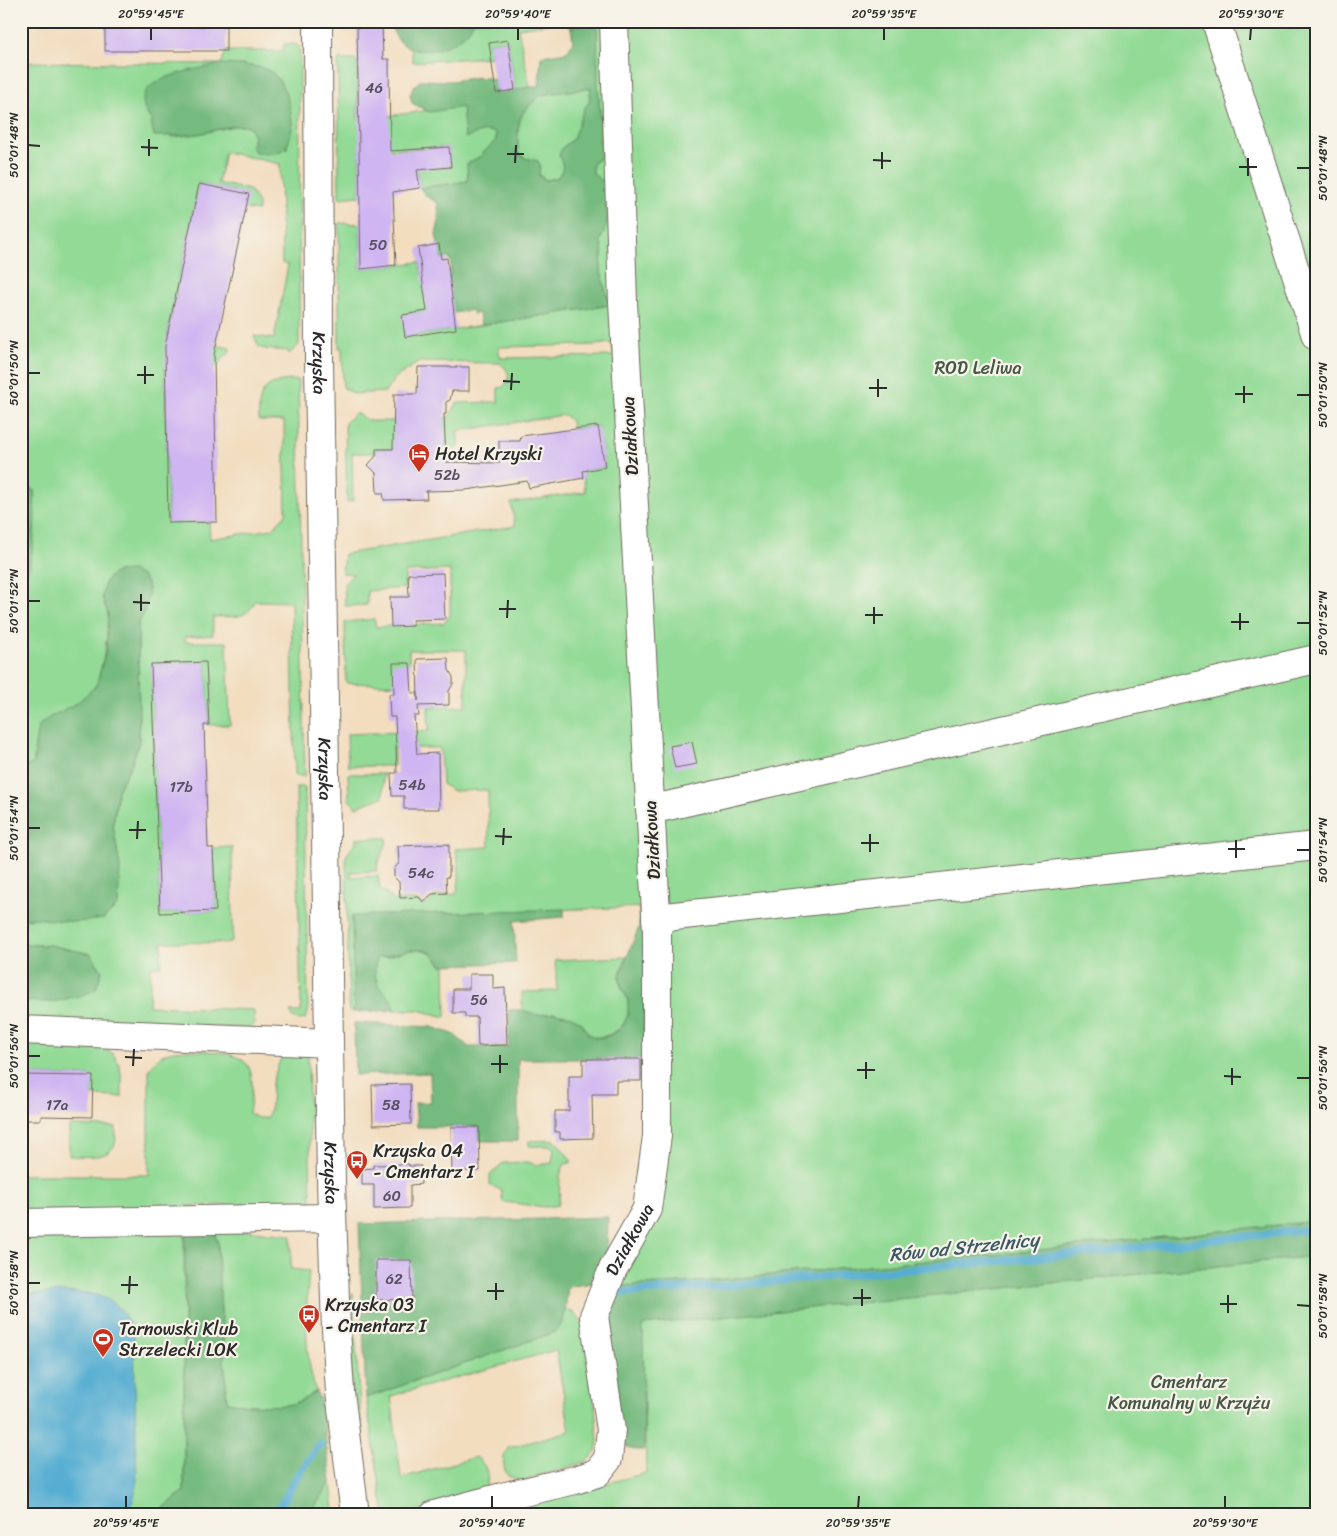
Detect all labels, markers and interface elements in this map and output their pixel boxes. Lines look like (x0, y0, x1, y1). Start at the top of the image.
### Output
text: 20°59'45"E (118, 3, 185, 25)
text: 20°59'40"E (485, 3, 552, 25)
text: 20°59'35"E (852, 3, 918, 25)
text: 20°59'30"E (1219, 3, 1285, 25)
house number: 46 (365, 75, 383, 101)
text: 50°01'48"N (3, 112, 25, 178)
text: 50°01'48"N (1312, 135, 1334, 201)
house number: 50 (369, 232, 387, 258)
street label: Krzyska (303, 331, 336, 395)
text: 50°01'50"N (3, 340, 25, 406)
park label: ROD Leliwa (934, 352, 1022, 384)
text: 50°01'50"N (1312, 362, 1334, 428)
street label: Działkowa (612, 396, 648, 476)
place label: Hotel Krzyski (435, 438, 543, 470)
hotel icon: Hotel Krzyski (407, 442, 431, 473)
house number: 52b (434, 462, 460, 488)
text: 50°01'52"N (3, 568, 25, 633)
text: 50°01'52"N (1312, 590, 1334, 655)
street label: Krzyska (309, 737, 341, 801)
house number: 54b (399, 772, 425, 798)
house number: 17b (169, 774, 193, 800)
text: 50°01'54"N (3, 795, 25, 861)
street label: Działkowa (634, 800, 670, 880)
text: 50°01'54"N (1312, 817, 1334, 883)
house number: 54c (408, 860, 435, 886)
house number: 56 (470, 987, 488, 1013)
text: 50°01'56"N (3, 1023, 25, 1088)
text: 50°01'56"N (1312, 1045, 1334, 1110)
house number: 17a (46, 1092, 69, 1118)
house number: 58 (382, 1092, 400, 1118)
place label: Krzyska 04 - Cmentarz I (373, 1135, 476, 1188)
street label: Krzyska (314, 1141, 348, 1205)
bus stop icon: Krzyska 04 - Cmentarz I (345, 1149, 369, 1180)
house number: 60 (383, 1183, 401, 1209)
street label: Działkowa (596, 1197, 663, 1280)
water label: Rów od Strzelnicy (888, 1223, 1043, 1271)
text: 50°01'58"N (3, 1250, 25, 1316)
house number: 62 (385, 1266, 403, 1292)
text: 50°01'58"N (1312, 1273, 1334, 1339)
place label: Krzyska 03 - Cmentarz I (325, 1289, 428, 1342)
bus stop icon: Krzyska 03 - Cmentarz I (297, 1303, 321, 1334)
place label: Tarnowski Klub Strzelecki LOK (119, 1313, 238, 1366)
sports icon: Tarnowski Klub Strzelecki LOK (91, 1327, 115, 1358)
park label: Cmentarz Komunalny w Krzyżu (1108, 1366, 1271, 1419)
text: 20°59'45"E (93, 1512, 160, 1534)
text: 20°59'40"E (459, 1512, 526, 1534)
text: 20°59'35"E (826, 1512, 892, 1534)
text: 20°59'30"E (1193, 1512, 1259, 1534)

